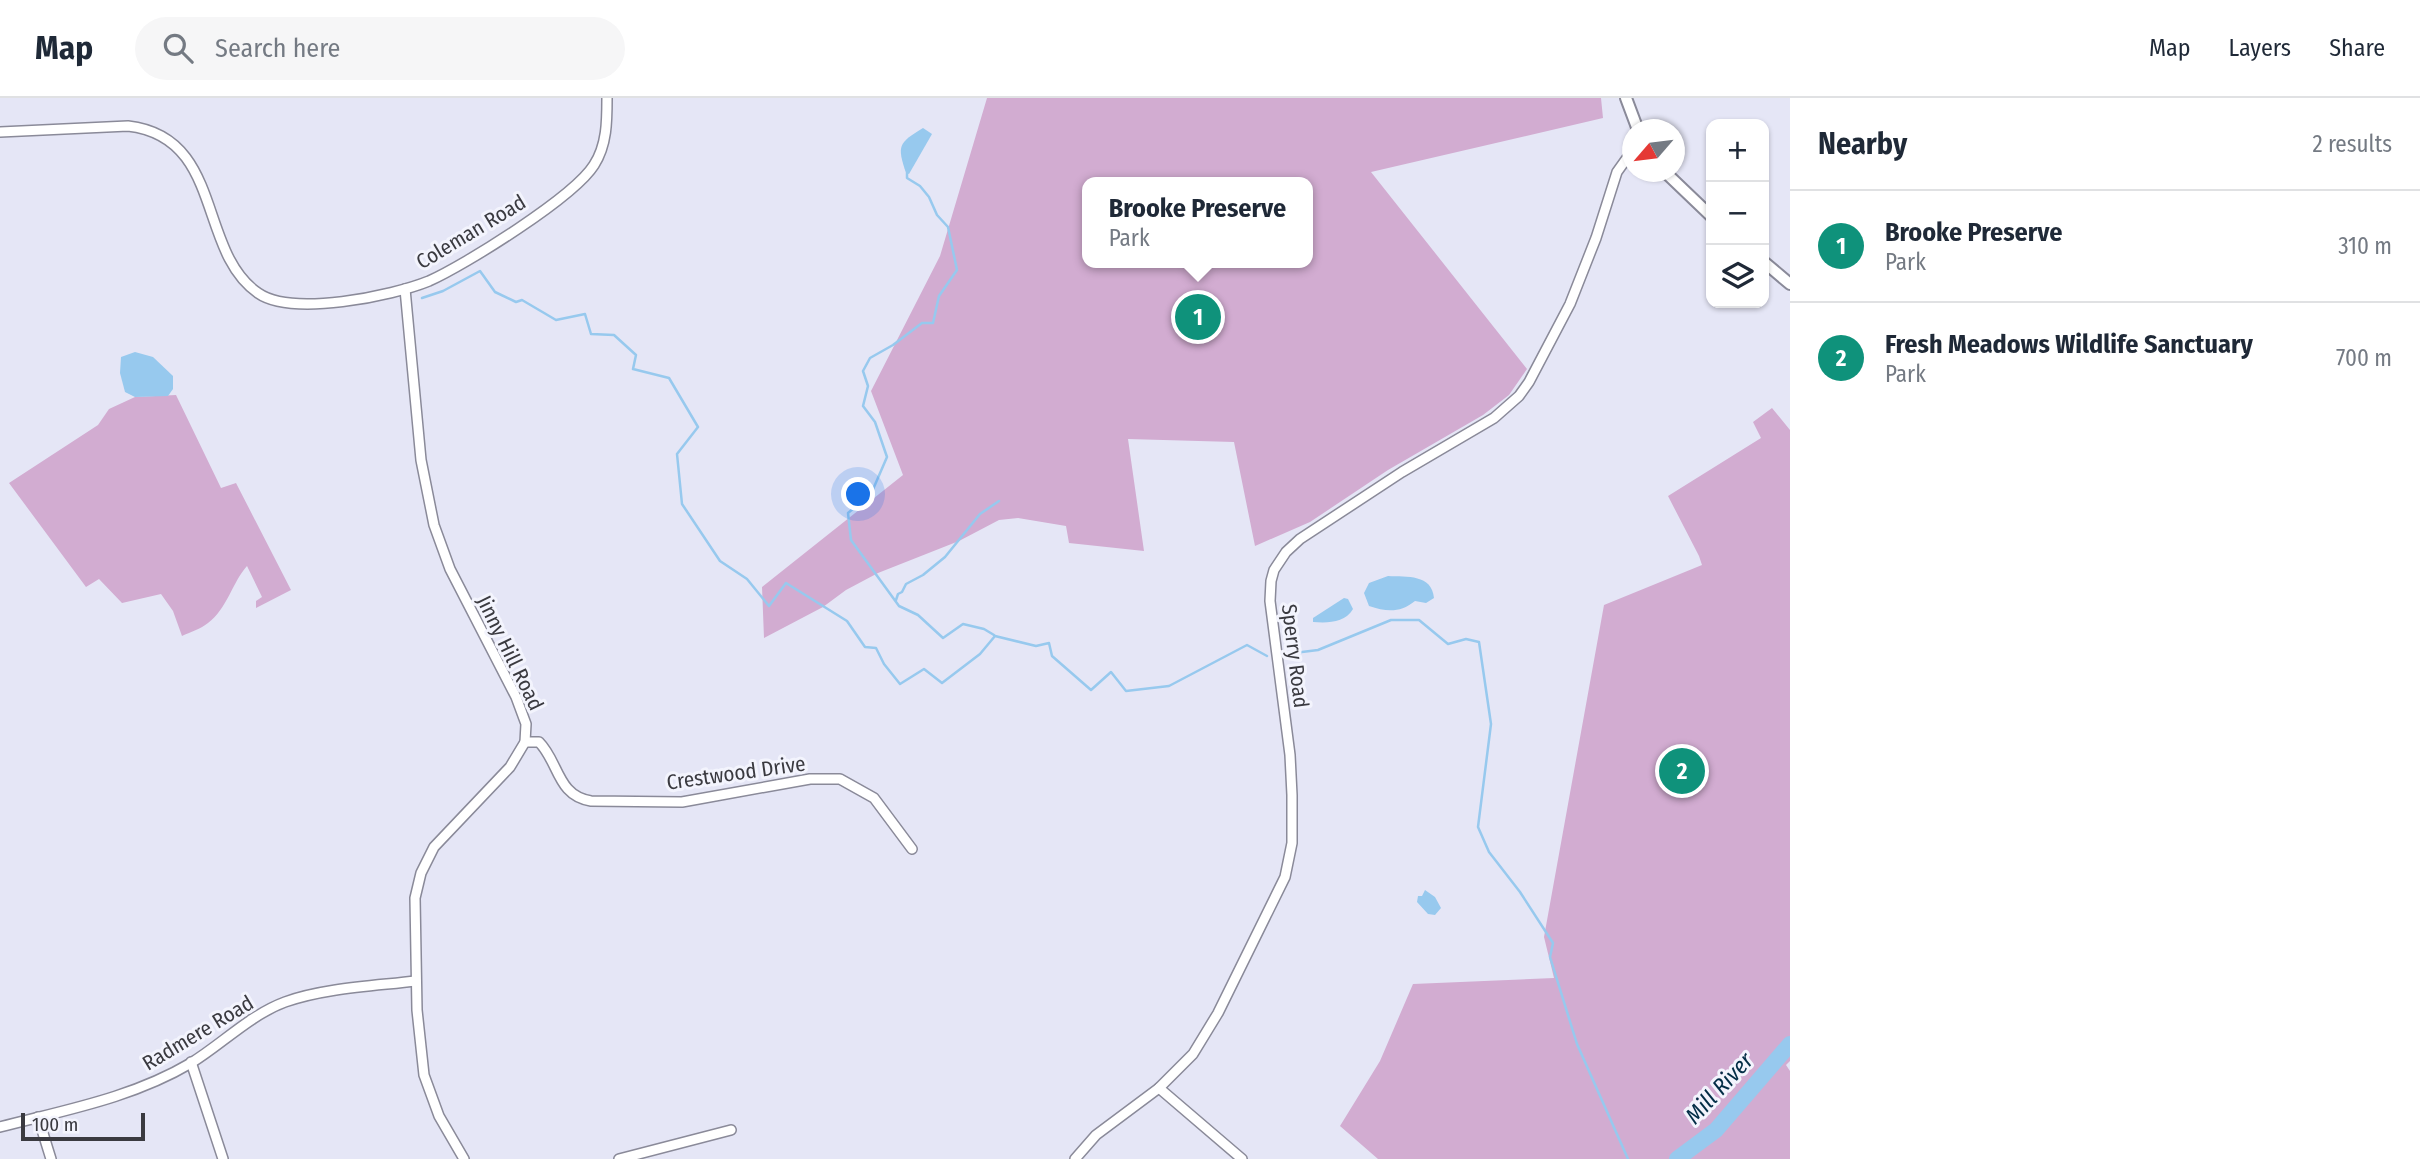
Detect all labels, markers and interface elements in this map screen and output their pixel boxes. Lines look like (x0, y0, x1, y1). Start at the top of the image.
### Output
search box (135, 17, 625, 80)
text: Map (35, 28, 93, 68)
icon: search (159, 29, 197, 67)
text: Search here (215, 33, 340, 64)
text: Map (2149, 34, 2191, 62)
text: Layers (2229, 34, 2291, 62)
text: Share (2329, 34, 2385, 62)
north arrow (1622, 119, 1685, 182)
map controls (1706, 119, 1769, 308)
button: + (1706, 119, 1769, 182)
text: Nearby (1818, 126, 1907, 162)
text: 2 results (2312, 130, 2392, 158)
popup (1082, 177, 1313, 268)
button: − (1706, 182, 1769, 245)
street label: Coleman Road (412, 189, 530, 275)
text: Brooke Preserve (1109, 193, 1286, 224)
text: Brooke Preserve (1885, 217, 2062, 248)
text: Park (1109, 224, 1150, 252)
text: 1 (1836, 232, 1846, 260)
text: 310 m (2338, 232, 2392, 260)
button: layers (1706, 245, 1769, 308)
text: Park (1885, 248, 1926, 276)
pin: 1 (1175, 291, 1221, 343)
text: Fresh Meadows Wildlife Sanctuary (1885, 329, 2253, 360)
text: 2 (1836, 344, 1846, 372)
text: 700 m (2336, 344, 2392, 372)
text: Park (1885, 360, 1926, 388)
your location (841, 477, 875, 511)
street label: Jinny Hill Road (471, 591, 549, 715)
street label: Sperry Road (1276, 603, 1314, 709)
pin: 2 (1659, 745, 1705, 797)
street label: Crestwood Drive (665, 750, 807, 796)
street label: Radmere Road (138, 990, 258, 1076)
water label: Mill River (1679, 1046, 1759, 1129)
scale bar (21, 1110, 145, 1142)
text: 100 m (32, 1113, 78, 1136)

